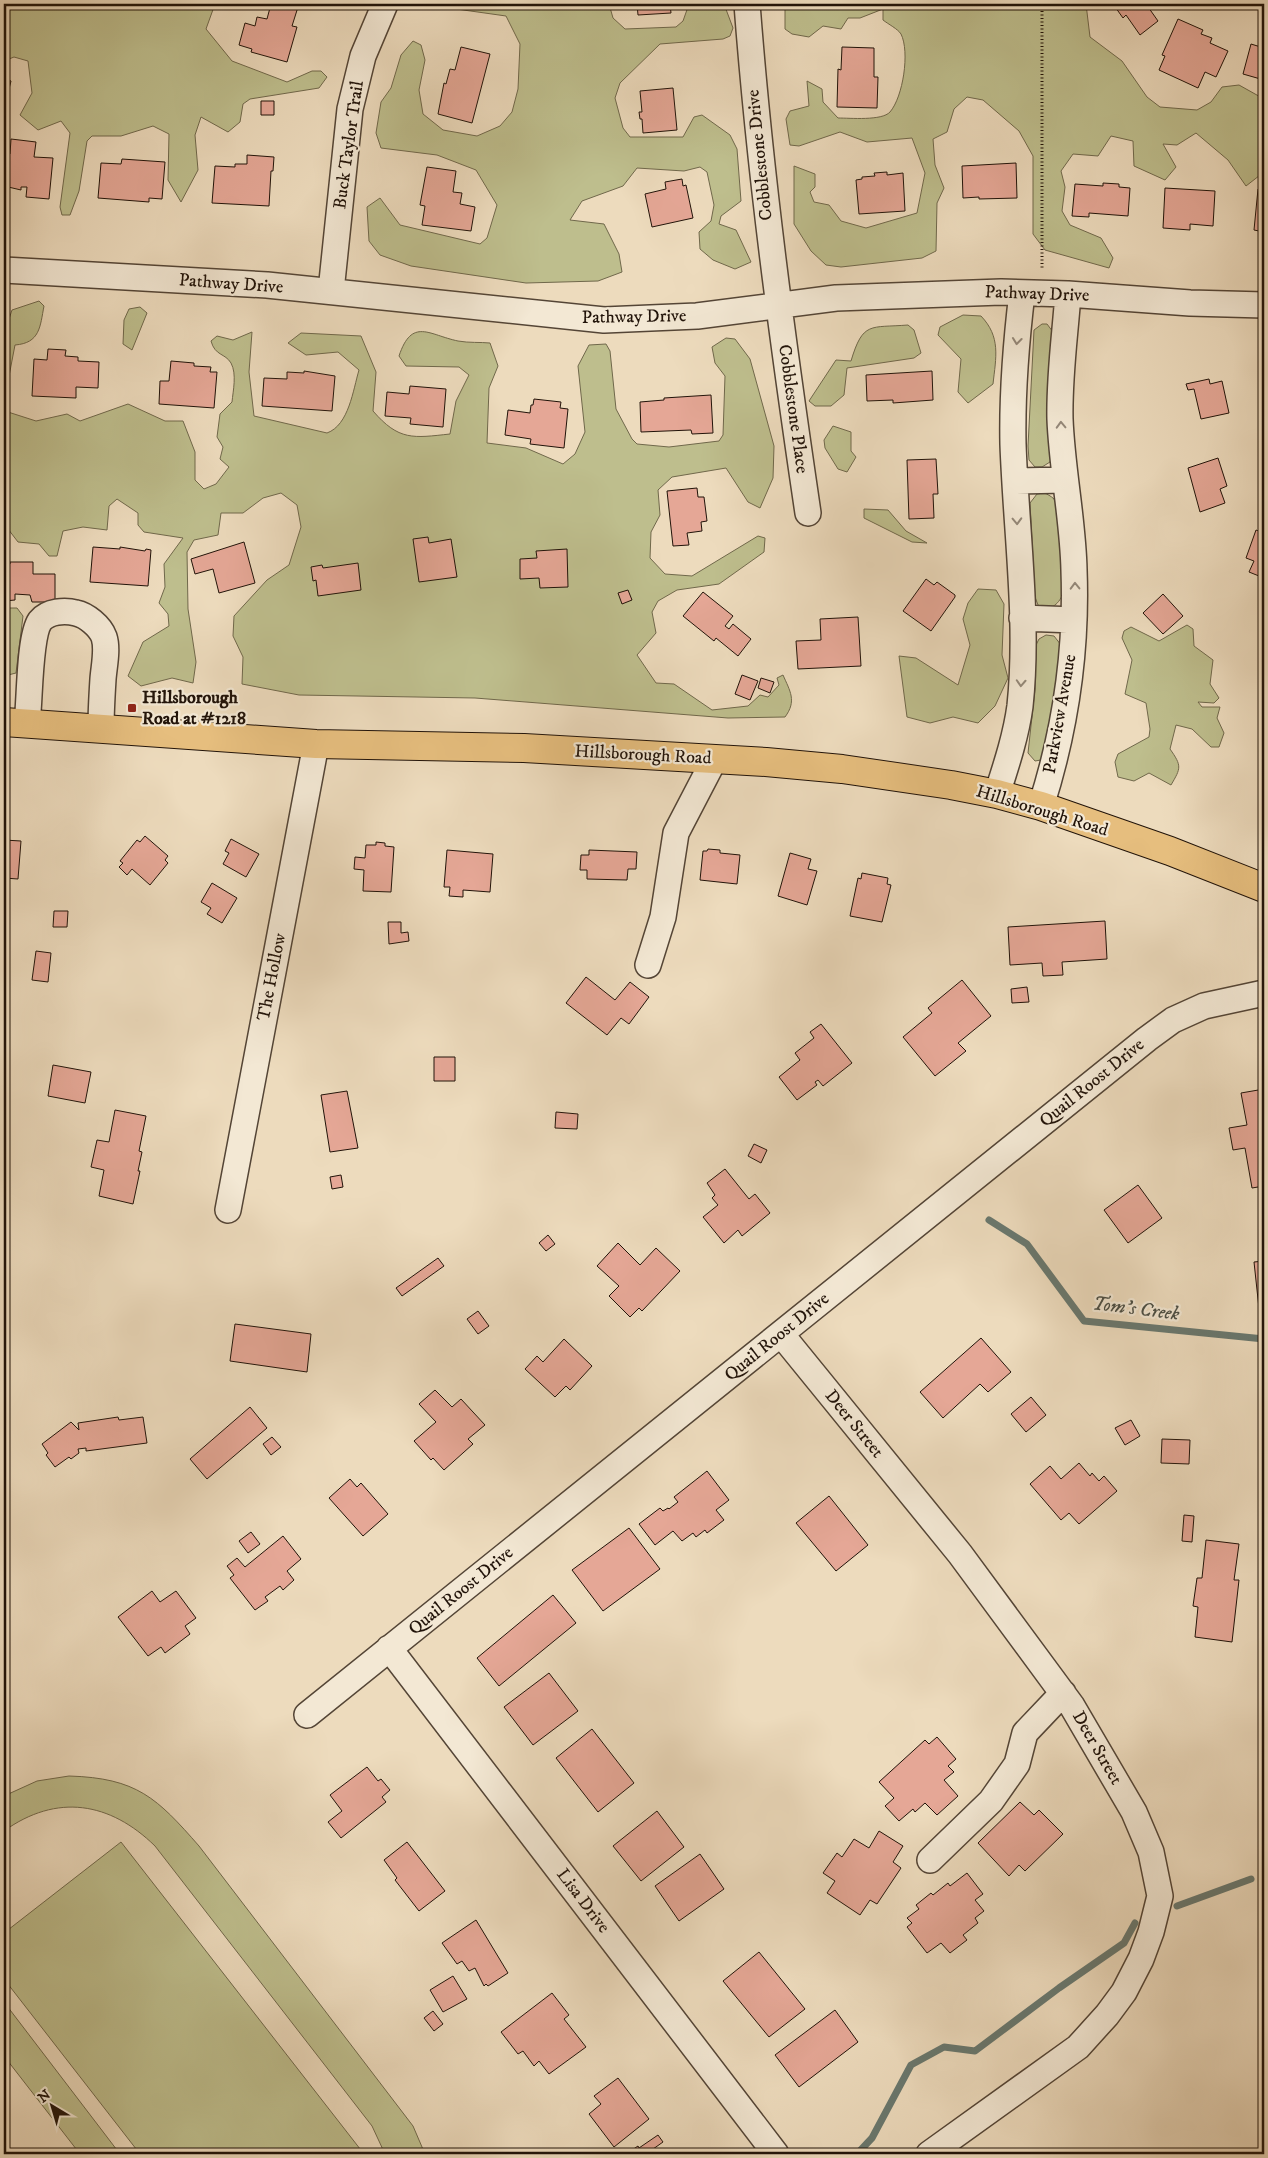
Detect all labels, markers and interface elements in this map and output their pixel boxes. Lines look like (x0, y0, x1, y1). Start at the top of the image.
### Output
street label: Buck Taylor Trail (329, 79, 369, 210)
street label: Cobblestone Drive (742, 88, 778, 222)
street label: Pathway Drive (178, 269, 284, 299)
street label: Pathway Drive (984, 281, 1090, 307)
street label: Pathway Drive (581, 305, 687, 329)
one-way arrow (1012, 338, 1023, 346)
street label: Cobblestone Place (773, 343, 813, 475)
one-way arrow (1055, 420, 1066, 428)
one-way arrow (1012, 517, 1023, 525)
one-way arrow (1070, 582, 1080, 590)
street label: Parkview Avenue (1039, 653, 1081, 775)
one-way arrow (1015, 680, 1026, 688)
place label: Hillsborough Road at #1218 (142, 687, 246, 730)
marker: Hillsborough Road at #1218 (126, 702, 138, 714)
street label: Hillsborough Road (574, 740, 712, 770)
street label: Hillsborough Road (973, 780, 1111, 842)
street label: The Hollow (253, 931, 291, 1023)
street label: Quail Roost Drive (1035, 1034, 1149, 1132)
street label: Quail Roost Drive (720, 1288, 834, 1386)
water label: Tom's Creek (1091, 1292, 1181, 1326)
street label: Deer Street (820, 1385, 888, 1463)
street label: Quail Roost Drive (404, 1542, 518, 1640)
street label: Deer Street (1067, 1707, 1127, 1789)
street label: Lisa Drive (552, 1864, 614, 1938)
north arrow (28, 2080, 78, 2130)
text: N (35, 2086, 55, 2107)

